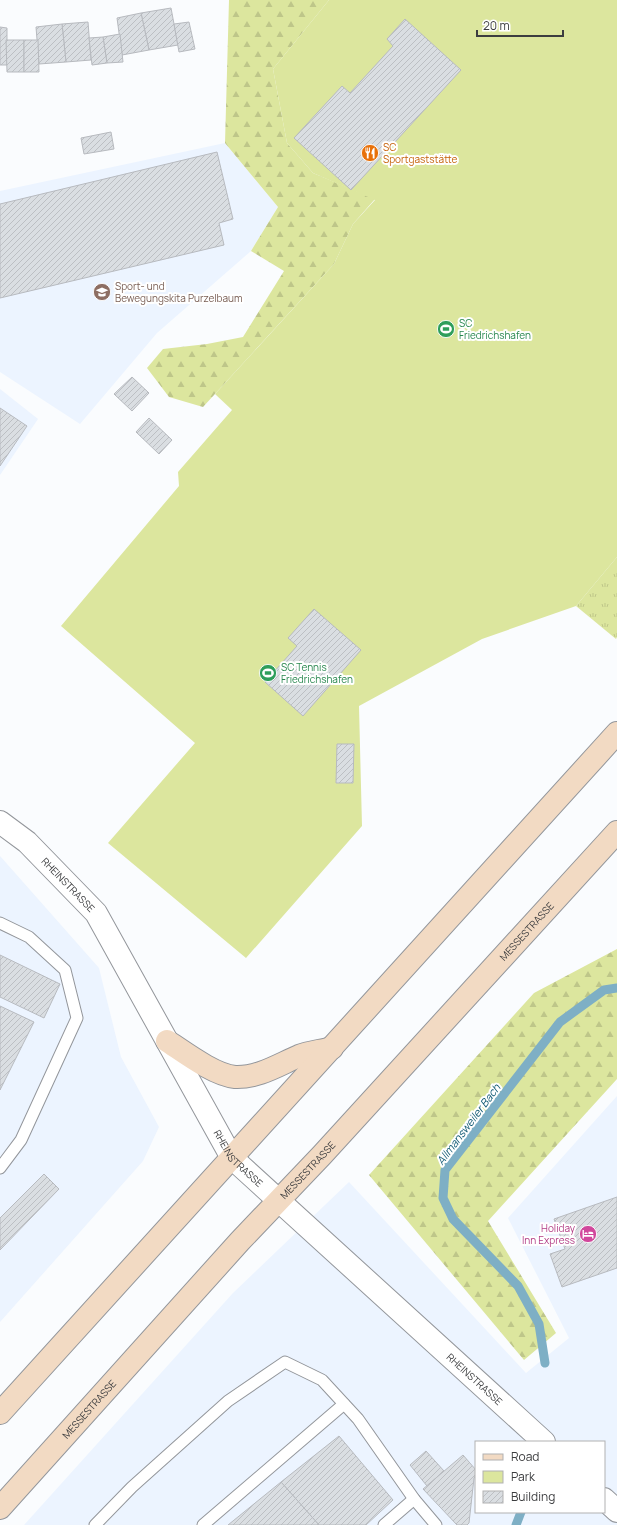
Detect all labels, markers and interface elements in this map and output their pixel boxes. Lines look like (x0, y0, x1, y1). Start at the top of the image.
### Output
scale bar (477, 12, 563, 38)
text: 20 m (483, 17, 510, 34)
place label: SC Sportgaststätte (383, 140, 458, 166)
restaurant icon: SC Sportgaststätte (360, 143, 380, 163)
place label: Sport- und Bewegungskita Purzelbaum (115, 279, 242, 305)
school or university icon: Sport- und Bewegungskita Purzelbaum (92, 282, 112, 302)
place label: SC Friedrichshafen (459, 316, 531, 342)
sports icon: SC Friedrichshafen (436, 319, 456, 339)
place label: SC Tennis Friedrichshafen (281, 660, 353, 686)
sports icon: SC Tennis Friedrichshafen (258, 663, 278, 683)
street label: RHEINSTRASSE (39, 854, 98, 915)
street label: MESSESTRASSE (496, 899, 557, 963)
water label: Allmansweiler Bach (433, 1080, 504, 1167)
street label: RHEINSTRASSE (211, 1127, 266, 1190)
street label: MESSESTRASSE (277, 1138, 338, 1202)
place label: Holiday Inn Express (522, 1221, 576, 1247)
hotel icon: Holiday Inn Express (578, 1224, 598, 1244)
street label: RHEINSTRASSE (444, 1350, 506, 1408)
street label: MESSESTRASSE (59, 1376, 119, 1441)
legend (475, 1441, 605, 1513)
text: Road (511, 1448, 539, 1465)
text: Park (511, 1468, 536, 1485)
text: Building (511, 1488, 555, 1505)

